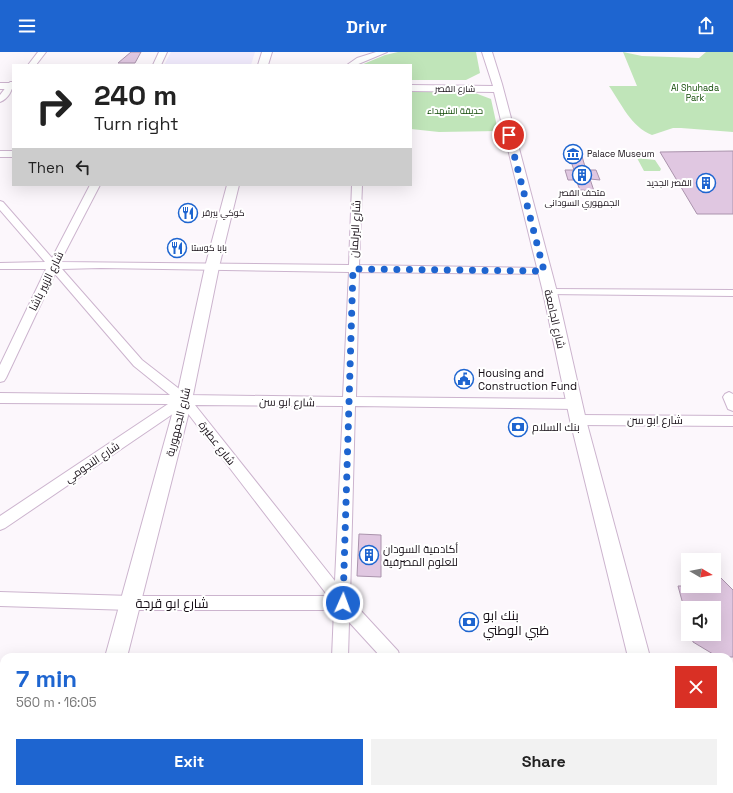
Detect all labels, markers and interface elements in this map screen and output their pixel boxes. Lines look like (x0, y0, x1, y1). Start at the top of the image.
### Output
icon: menu (16, 15, 38, 37)
text: Drivr (346, 15, 387, 38)
icon: share (695, 15, 717, 37)
text: 240 m (94, 77, 177, 113)
icon: right (28, 80, 80, 132)
park label: Al Shuhada Park (671, 82, 719, 104)
street label: شارع القصر (434, 83, 475, 95)
park label: حديقة الشهداء (427, 105, 483, 117)
text: Turn right (94, 112, 178, 135)
pin (492, 118, 526, 152)
icon: arrive (498, 124, 520, 146)
museum icon: Palace Museum (562, 143, 584, 165)
place label: Palace Museum (587, 148, 655, 160)
icon: left (72, 156, 94, 178)
text: Then (28, 158, 64, 177)
building icon: متحف القصر الجمهوري السودانى (571, 164, 593, 186)
building icon: القصر الجديد (695, 172, 717, 194)
place label: القصر الجديد (647, 177, 692, 189)
place label: متحف القصر الجمهوري السودانى (544, 187, 620, 210)
street label: شارع البرلمان (347, 200, 364, 258)
restaurant icon: كوكي بيرقر (177, 202, 199, 224)
place label: كوكي بيرقر (201, 207, 245, 220)
restaurant icon: بابا كوستا (166, 237, 188, 259)
place label: بابا كوستا (191, 242, 227, 254)
street label: شارع الزبير باشا (26, 249, 67, 313)
street label: شارع الجامعة (540, 288, 569, 350)
place label: Housing and Construction Fund (478, 366, 577, 393)
public building icon: Housing and Construction Fund (453, 368, 475, 390)
street label: شارع الجمهورية (163, 386, 194, 458)
street label: شارع ابو سن (259, 395, 315, 410)
street label: شارع ابو سن (627, 413, 683, 428)
bank icon: بنك السلام (507, 416, 529, 438)
street label: شارع عطبرة (195, 418, 238, 468)
place label: بنك السلام (532, 420, 580, 435)
street label: شارع النجومي (62, 439, 123, 487)
place label: أكادمية السودان للعلوم المصرفية (383, 542, 458, 570)
building icon: أكادمية السودان للعلوم المصرفية (358, 544, 380, 566)
north arrow (681, 553, 721, 593)
map controls (681, 553, 721, 641)
position arrow (322, 582, 364, 624)
street label: شارع ابو قرجة (136, 595, 208, 612)
button: sound (681, 601, 721, 641)
place label: بنك ابو ظبي الوطني (483, 607, 549, 641)
bank icon: بنك ابو ظبي الوطني (458, 611, 480, 633)
text: 7 min (16, 663, 77, 694)
button: close (675, 666, 717, 708)
text: 560 m · 16:05 (16, 694, 97, 711)
button: Exit (16, 739, 363, 785)
button: Share (371, 739, 717, 785)

